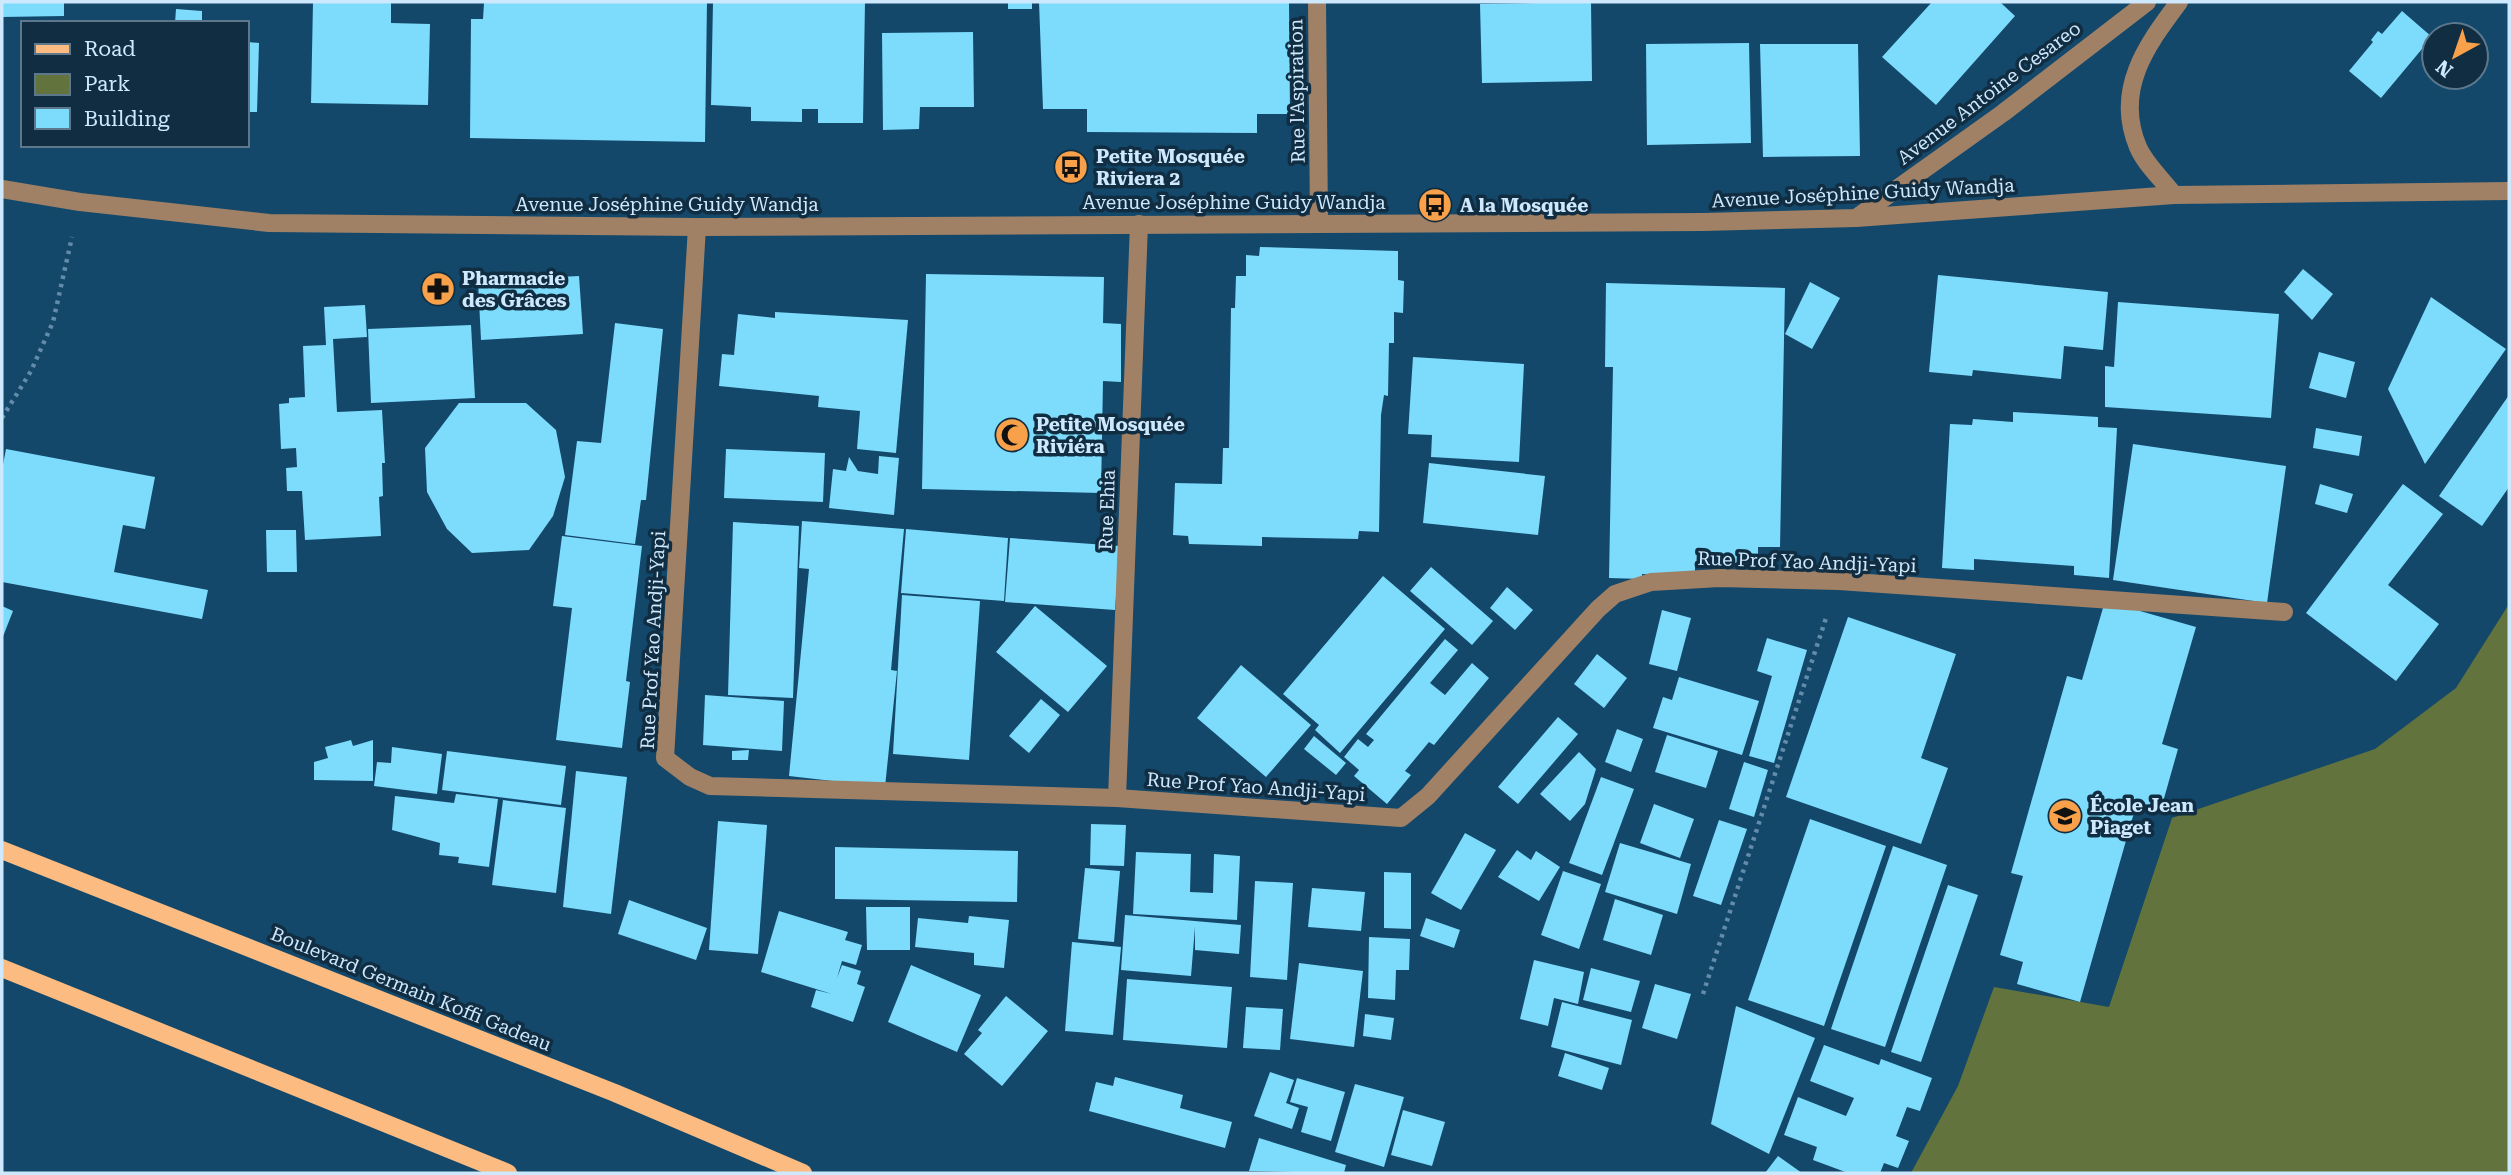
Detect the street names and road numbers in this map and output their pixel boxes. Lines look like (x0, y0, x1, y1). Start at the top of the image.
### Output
street label: Avenue Antoine Cesareo (1893, 16, 2085, 170)
street label: Rue l'Aspiration (1284, 19, 1310, 163)
street label: Avenue Joséphine Guidy Wandja (1711, 174, 2016, 212)
street label: Avenue Joséphine Guidy Wandja (1082, 191, 1386, 214)
street label: Avenue Joséphine Guidy Wandja (515, 193, 819, 216)
street label: Rue Ehia (1094, 469, 1120, 551)
street label: Rue Prof Yao Andji-Yapi (636, 530, 670, 750)
street label: Rue Prof Yao Andji-Yapi (1697, 547, 1917, 577)
street label: Rue Prof Yao Andji-Yapi (1146, 768, 1366, 806)
street label: Boulevard Germain Koffi Gadeau (267, 922, 555, 1056)

